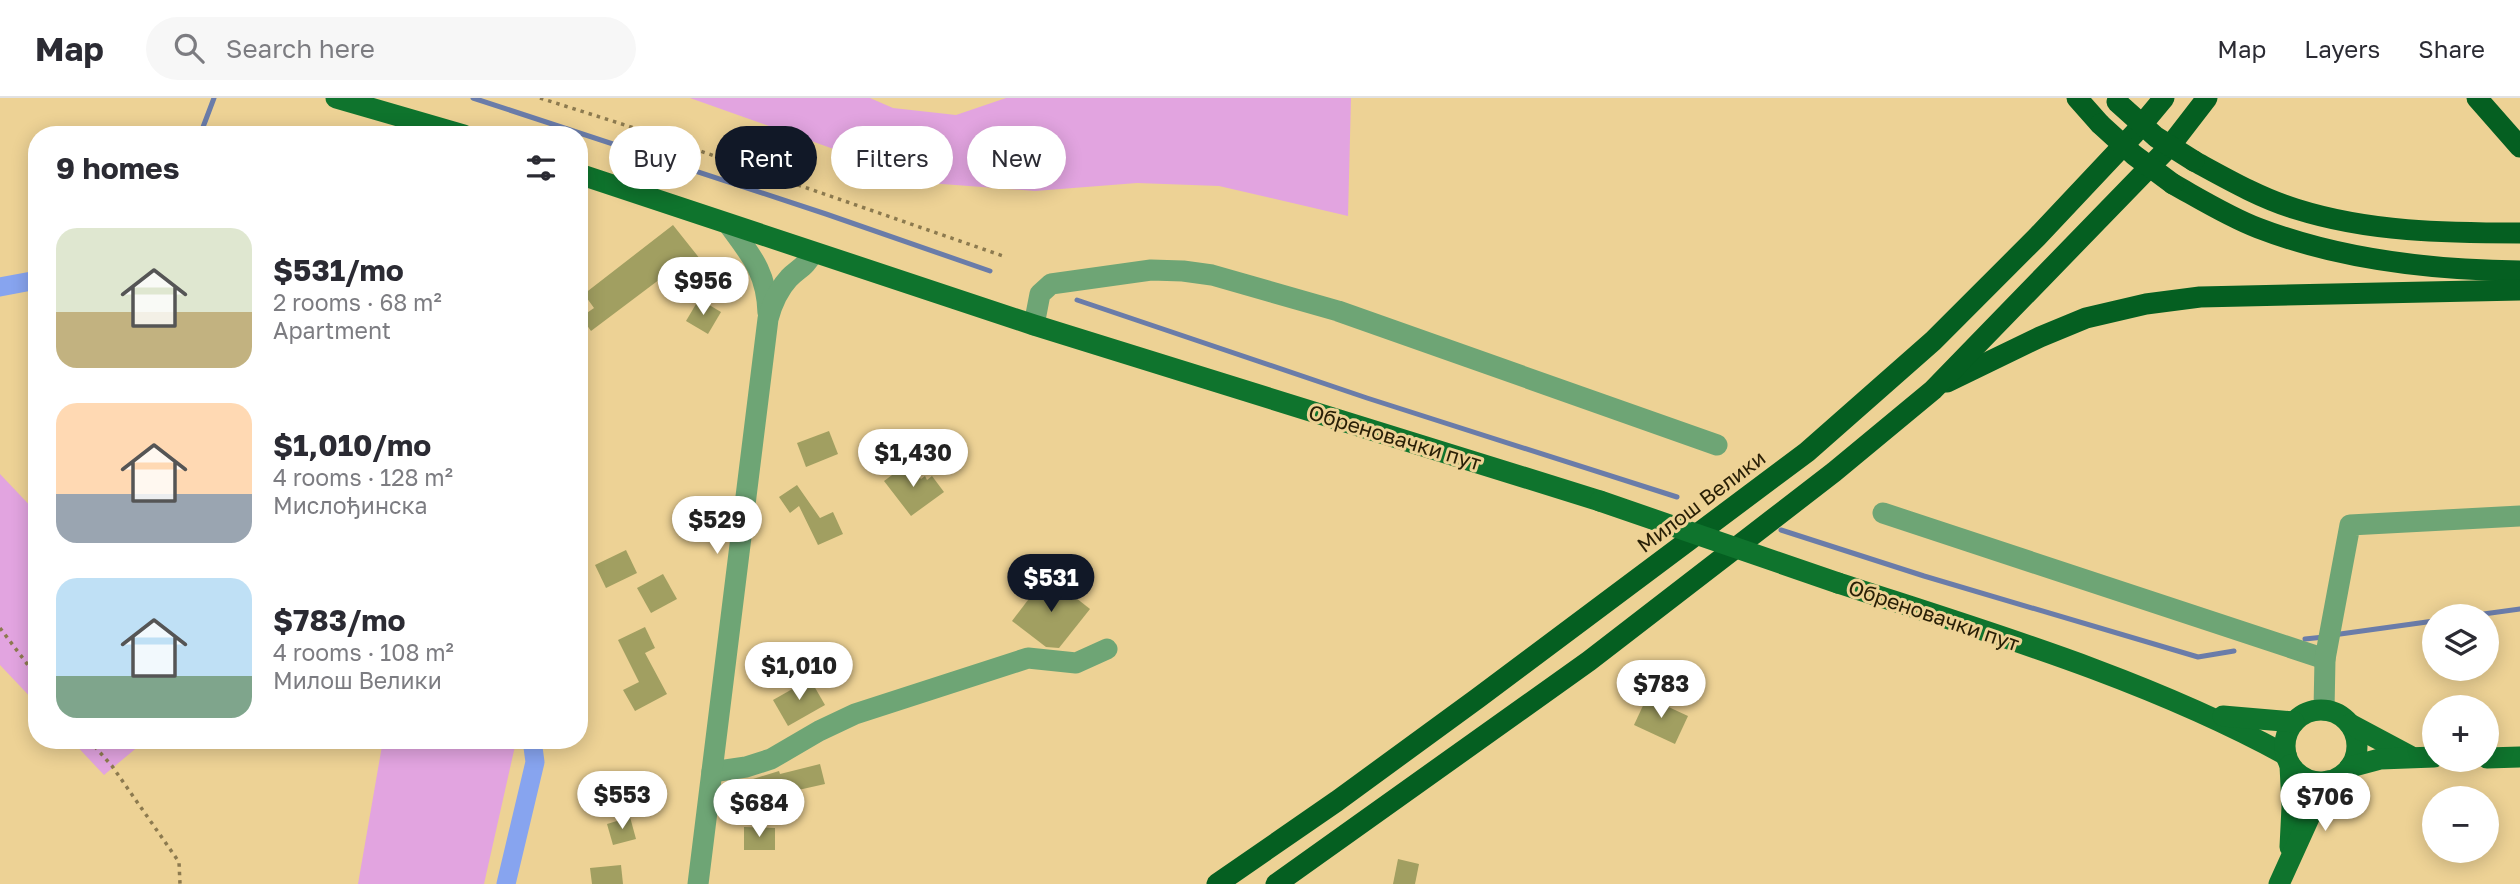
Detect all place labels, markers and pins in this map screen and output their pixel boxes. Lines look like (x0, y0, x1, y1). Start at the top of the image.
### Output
pin: $956 (662, 258, 744, 317)
pin: $1,430 (856, 430, 970, 489)
pin: $529 (676, 496, 758, 556)
pin: $531 (1010, 554, 1092, 614)
pin: $1,010 (742, 642, 856, 702)
pin: $783 (1620, 660, 1702, 720)
pin: $553 (581, 772, 663, 831)
pin: $706 (2284, 774, 2366, 833)
pin: $684 (718, 780, 800, 839)

